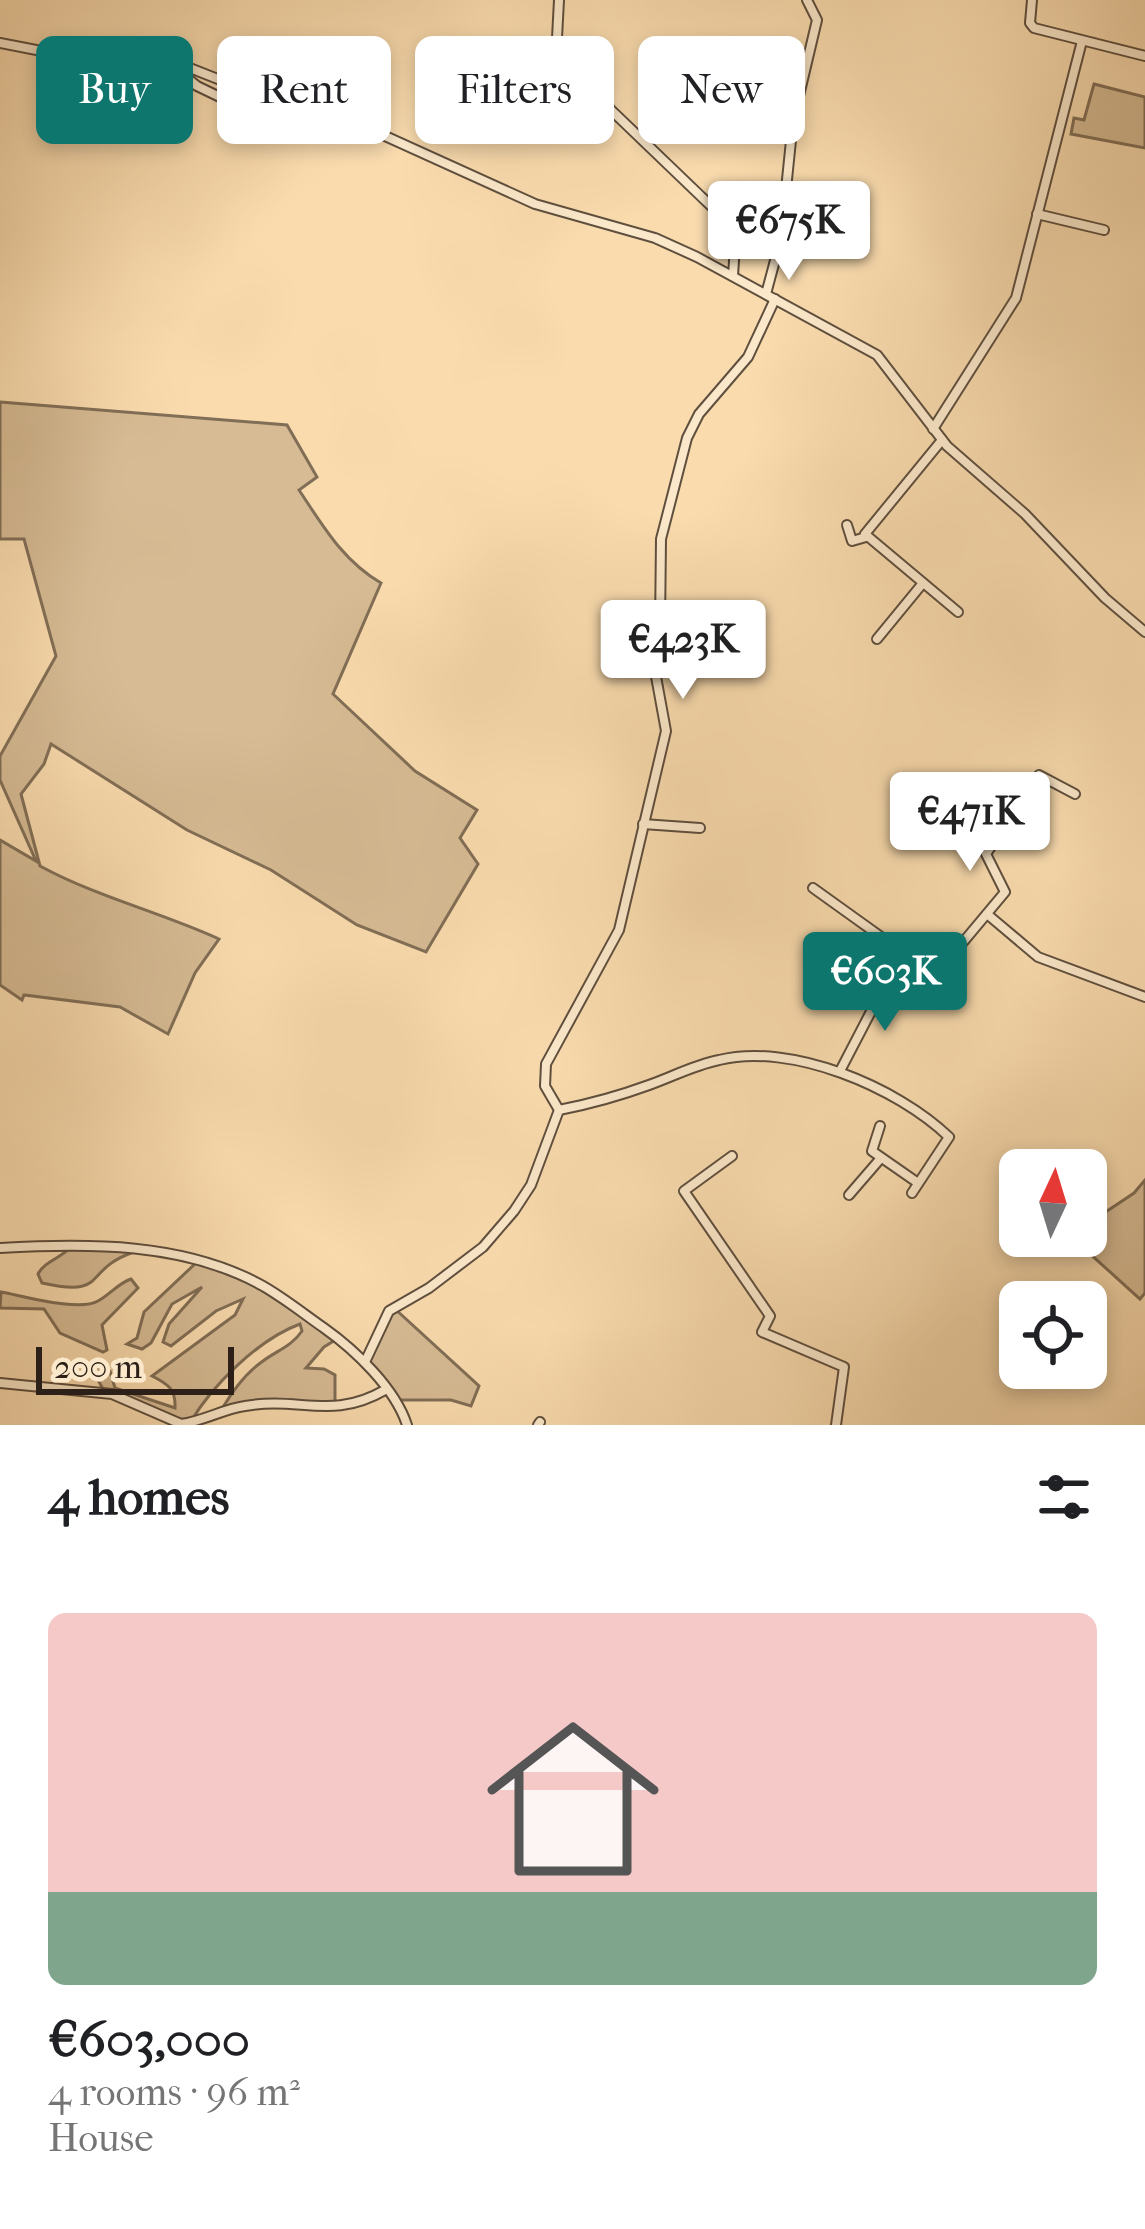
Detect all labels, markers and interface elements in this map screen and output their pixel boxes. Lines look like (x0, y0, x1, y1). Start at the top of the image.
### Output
chip: Buy (36, 36, 193, 144)
chip: Rent (217, 36, 391, 144)
chip: Filters (415, 36, 614, 144)
chip: New (638, 36, 805, 144)
pin: €675K (705, 181, 873, 283)
text: €675K (735, 197, 843, 243)
pin: €423K (599, 600, 767, 702)
text: €423K (628, 616, 738, 662)
pin: €471K (886, 772, 1054, 874)
text: €471K (917, 788, 1023, 834)
pin: €603K (801, 932, 969, 1034)
text: €603K (830, 948, 940, 994)
north arrow (999, 1149, 1107, 1257)
map controls (999, 1149, 1107, 1389)
button: locate (999, 1281, 1107, 1389)
scale bar (36, 1341, 234, 1394)
text: 200 m (54, 1348, 142, 1387)
icon: filters (1031, 1464, 1097, 1530)
text: 4 homes (48, 1467, 229, 1527)
icon: home (465, 1691, 681, 1907)
text: €603,000 (48, 2009, 250, 2069)
text: 4 rooms · 96 m² (48, 2069, 300, 2115)
text: House (48, 2115, 154, 2161)

